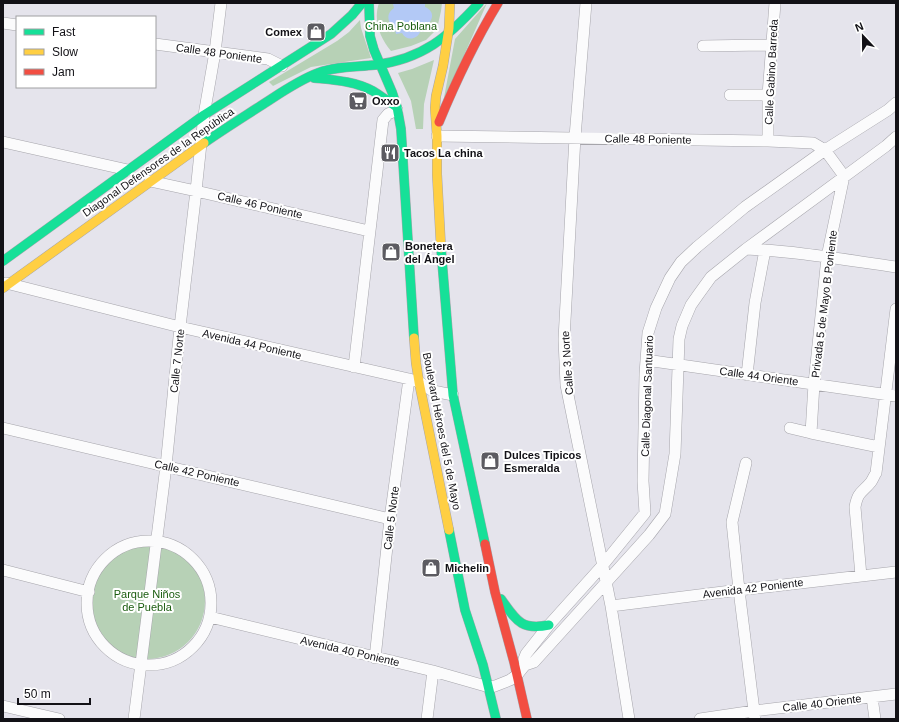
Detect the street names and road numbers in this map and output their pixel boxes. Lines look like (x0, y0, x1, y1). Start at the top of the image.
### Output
street label: Calle Gabino Barreda (762, 18, 780, 125)
street label: Calle 48 Poniente (175, 41, 263, 65)
street label: Diagonal Defensores de la República (80, 104, 237, 219)
street label: Calle 48 Poniente (604, 132, 692, 146)
street label: Calle 46 Poniente (216, 189, 304, 221)
street label: Privada 5 de Mayo B Poniente (809, 230, 839, 378)
street label: Avenida 44 Poniente (201, 327, 303, 361)
street label: Calle 7 Norte (168, 328, 186, 394)
street label: Calle 3 Norte (559, 331, 575, 395)
street label: Calle Diagonal Santuario (639, 335, 655, 457)
street label: Boulevard Héroes del 5 de Mayo (421, 351, 463, 511)
street label: Calle 44 Oriente (719, 365, 799, 387)
street label: Calle 42 Poniente (153, 457, 241, 489)
street label: Calle 5 Norte (381, 485, 401, 551)
street label: Avenida 42 Poniente (702, 576, 804, 600)
street label: Avenida 40 Poniente (299, 634, 401, 668)
street label: Calle 40 Oriente (782, 692, 862, 714)

